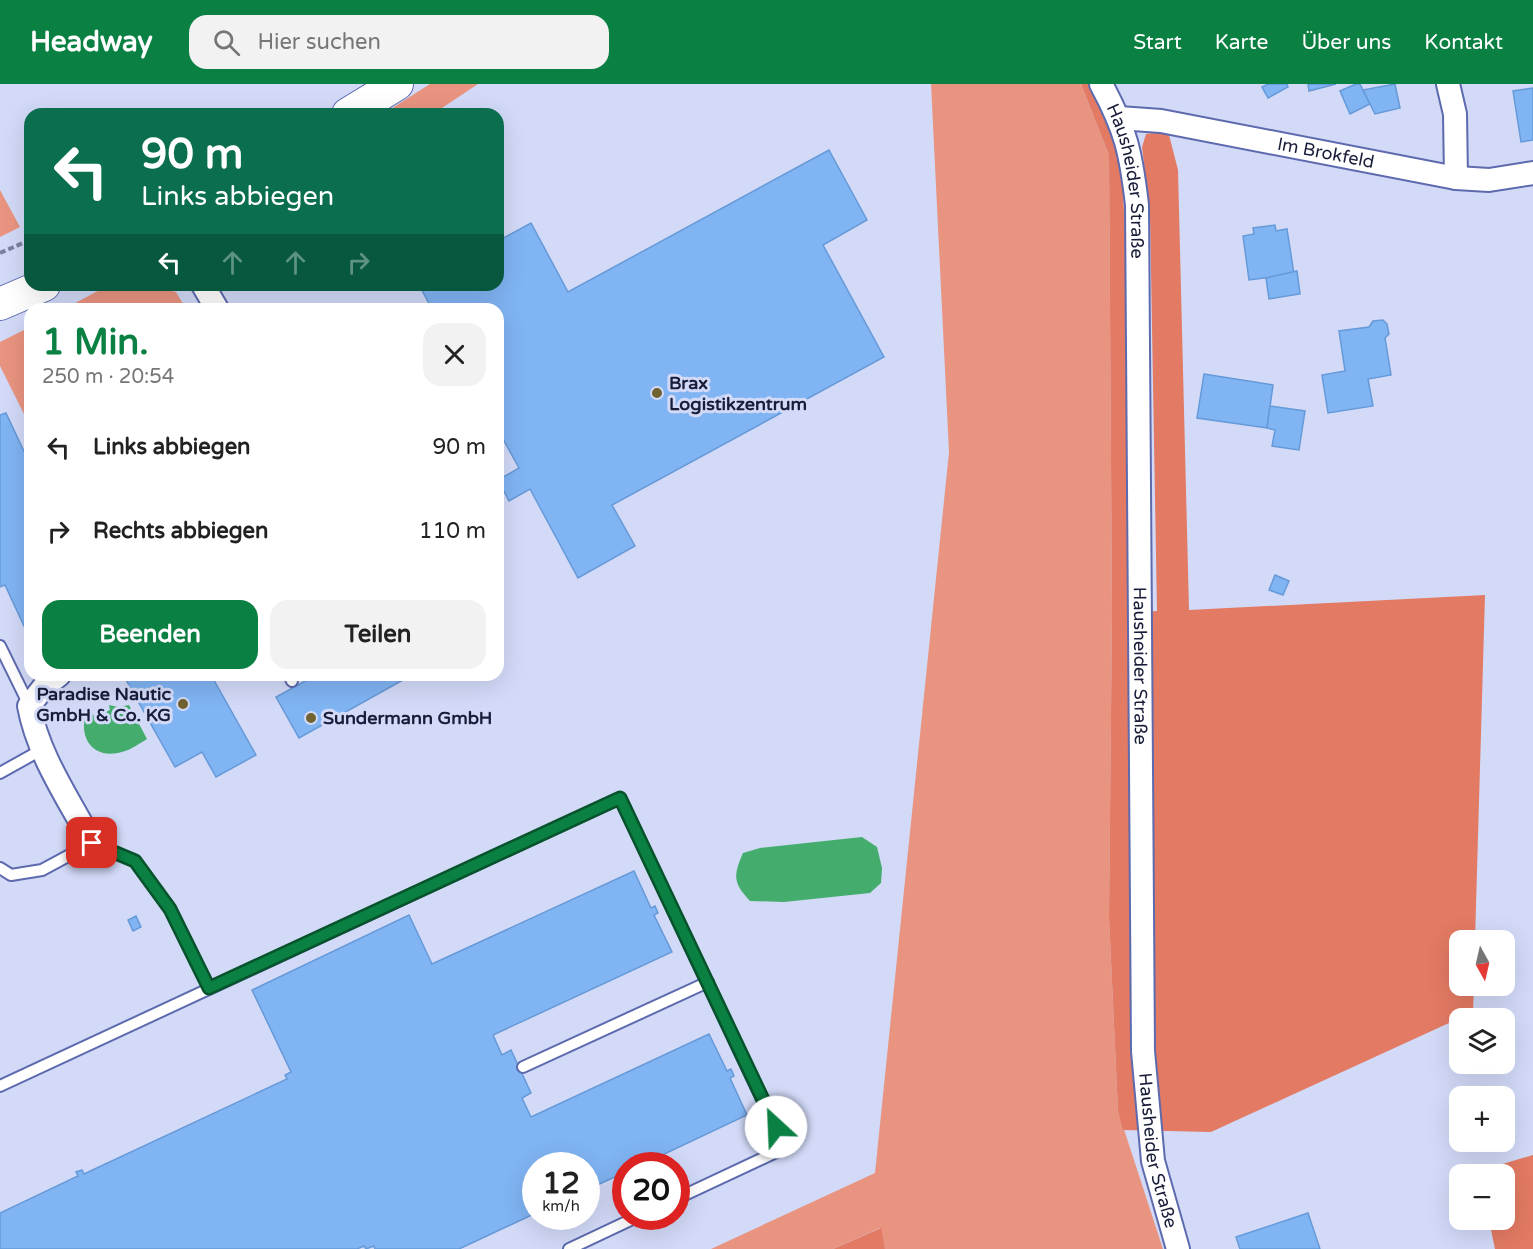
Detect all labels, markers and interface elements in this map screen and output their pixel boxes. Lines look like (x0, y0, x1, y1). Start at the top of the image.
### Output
search box (189, 15, 609, 69)
text: Headway (30, 25, 153, 59)
icon: search (210, 26, 243, 59)
text: Hier suchen (258, 29, 381, 55)
text: Start (1133, 30, 1182, 55)
text: Karte (1215, 30, 1268, 55)
text: Über uns (1301, 30, 1391, 55)
text: Kontakt (1424, 30, 1503, 55)
street label: Hausheider Straße (1102, 100, 1148, 259)
text: 90 m (141, 129, 243, 180)
icon: left (42, 132, 120, 210)
street label: Im Brokfeld (1275, 133, 1376, 173)
text: Links abbiegen (141, 180, 334, 213)
icon: left (153, 246, 186, 279)
icon: ahead (216, 246, 249, 279)
icon: ahead (279, 246, 312, 279)
icon: right (342, 246, 375, 279)
text: 1 Min. (42, 321, 149, 364)
button: close (423, 323, 486, 386)
text: 250 m · 20:54 (42, 365, 174, 389)
place label: Brax Logistikzentrum (669, 372, 807, 415)
marker: Brax Logistikzentrum (650, 386, 664, 400)
icon: left (42, 431, 75, 464)
text: Links abbiegen (93, 434, 251, 460)
text: 90 m (432, 434, 486, 460)
icon: right (42, 515, 75, 548)
text: Rechts abbiegen (93, 518, 268, 544)
text: 110 m (419, 518, 486, 544)
street label: Hausheider Straße (1129, 587, 1152, 745)
button: Beenden (42, 600, 258, 669)
button: Teilen (270, 600, 486, 669)
place label: Paradise Nautic GmbH & Co. KG (36, 683, 171, 726)
marker: Paradise Nautic GmbH & Co. KG (176, 697, 190, 711)
place label: Sundermann GmbH (323, 707, 492, 729)
marker: Sundermann GmbH (304, 711, 318, 725)
pin (66, 817, 117, 868)
icon: arrive (75, 826, 108, 859)
north arrow (1449, 930, 1515, 996)
map controls (1449, 930, 1515, 1230)
button: layers (1449, 1008, 1515, 1074)
street label: Hausheider Straße (1134, 1072, 1182, 1231)
button: + (1449, 1086, 1515, 1152)
position arrow (744, 1095, 808, 1159)
speed limit sign: 20 (612, 1152, 690, 1230)
button: − (1449, 1164, 1515, 1230)
text: 12 (542, 1165, 580, 1202)
text: km/h (542, 1197, 580, 1215)

